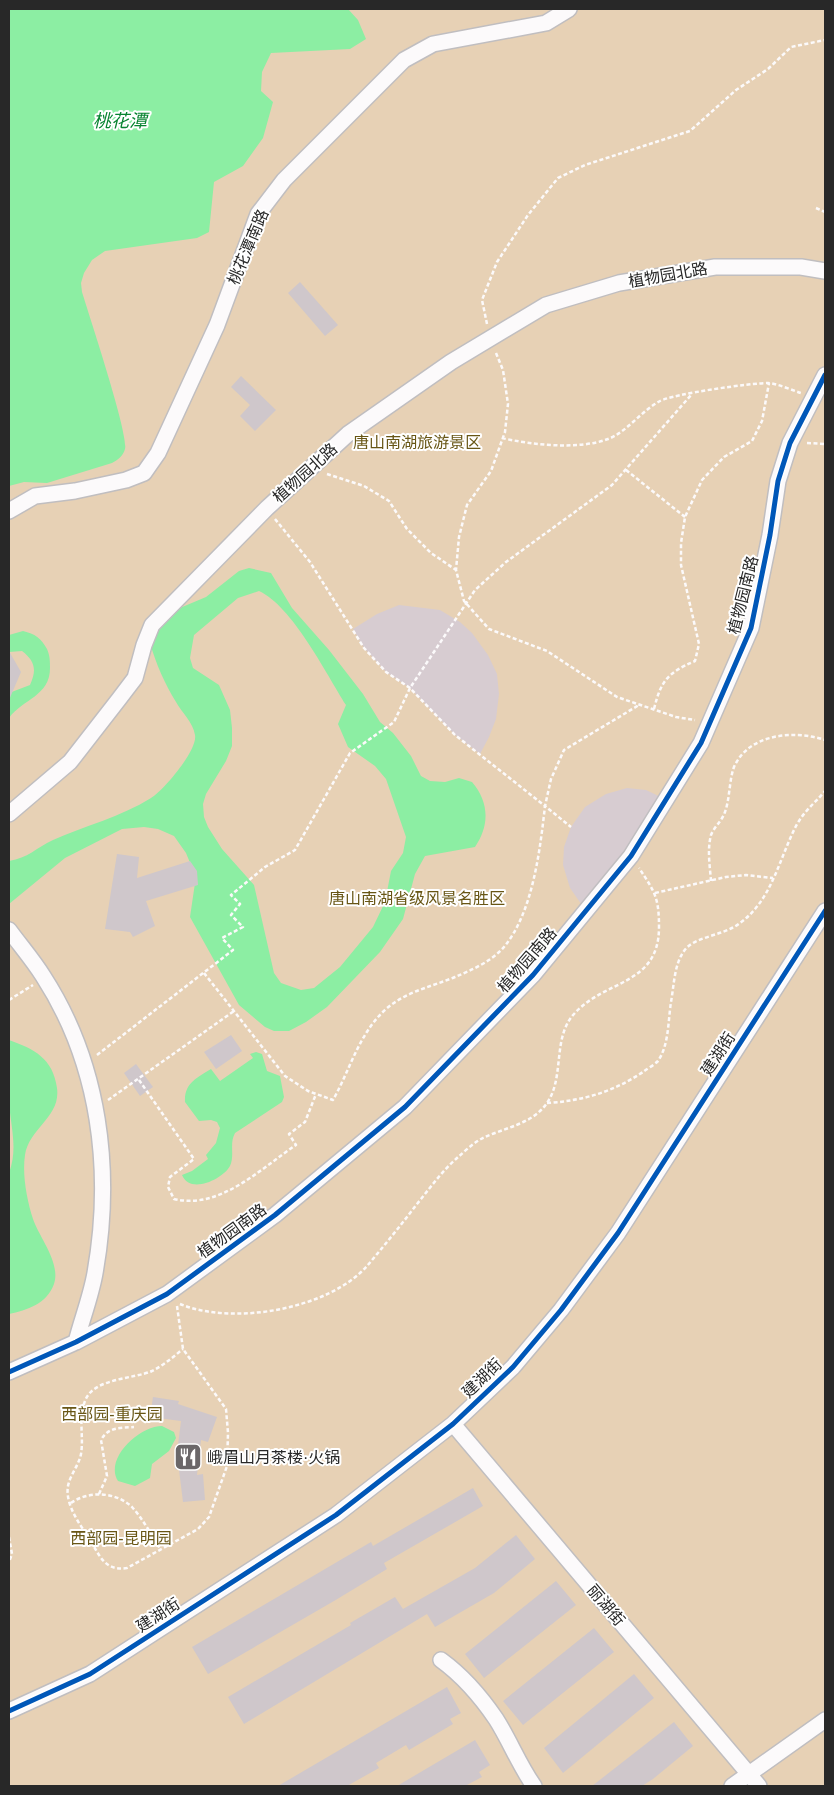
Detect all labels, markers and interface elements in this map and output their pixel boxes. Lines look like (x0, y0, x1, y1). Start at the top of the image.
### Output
water label: 桃花潭 (93, 111, 150, 131)
street label: 桃花潭南路 (225, 207, 271, 287)
street label: 植物园北路 (627, 260, 709, 290)
park label: 唐山南湖旅游景区 (353, 434, 481, 451)
street label: 植物园北路 (270, 440, 340, 506)
street label: 植物园南路 (725, 554, 761, 636)
park label: 唐山南湖省级风景名胜区 (329, 889, 505, 907)
street label: 植物园南路 (494, 924, 560, 996)
street label: 建湖街 (698, 1029, 738, 1079)
street label: 植物园南路 (195, 1201, 269, 1261)
street label: 建湖街 (459, 1355, 505, 1401)
park label: 西部园-重庆园 (61, 1406, 163, 1423)
restaurant icon: 峨眉山月茶楼·火锅 (173, 1442, 203, 1472)
place label: 峨眉山月茶楼·火锅 (207, 1449, 340, 1466)
park label: 西部园-昆明园 (70, 1530, 172, 1547)
street label: 丽湖街 (584, 1581, 628, 1629)
street label: 建湖街 (133, 1595, 183, 1635)

